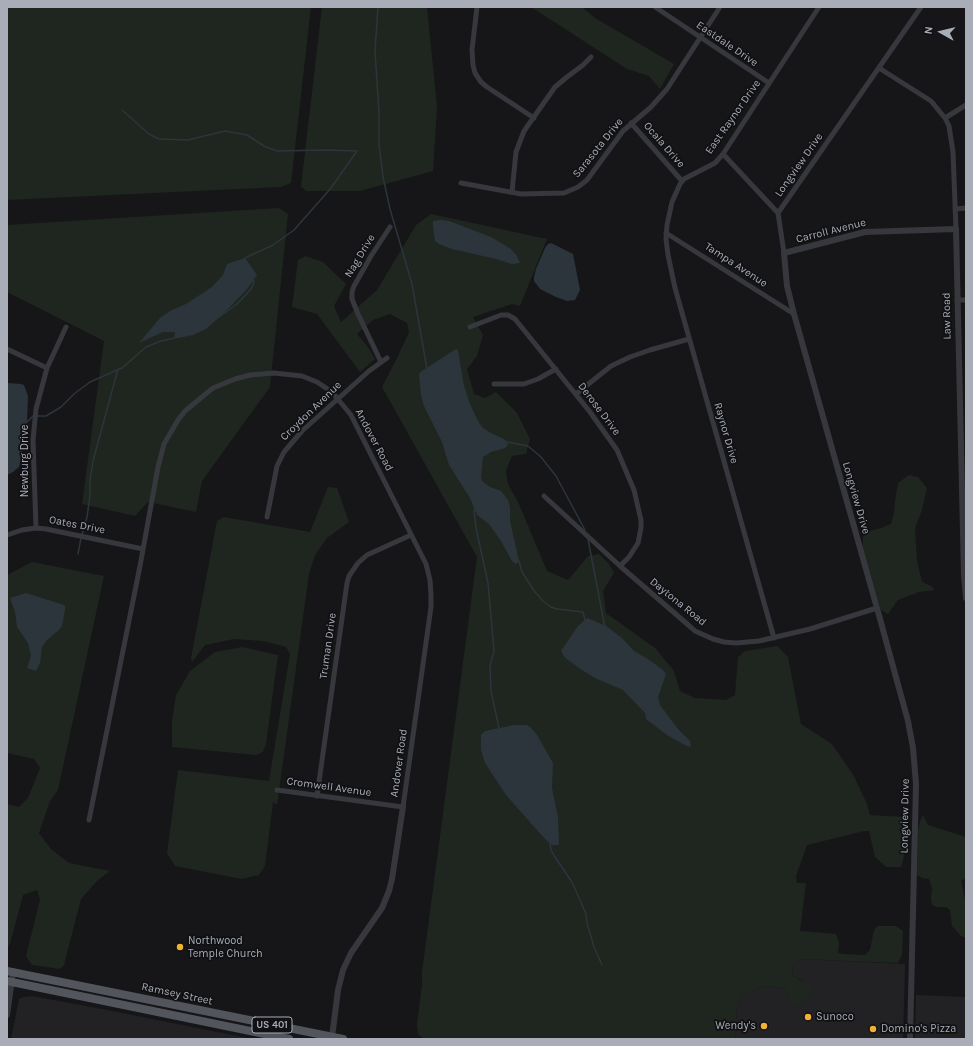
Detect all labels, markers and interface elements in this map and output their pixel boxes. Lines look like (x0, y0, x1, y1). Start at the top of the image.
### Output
north arrow (921, 12, 961, 52)
street label: Eastdale Drive (694, 18, 760, 70)
text: N (922, 25, 936, 35)
street label: East Raynor Drive (702, 77, 764, 157)
street label: Sarasota Drive (570, 115, 626, 181)
street label: Ocala Drive (641, 119, 687, 171)
street label: Longview Drive (772, 131, 826, 199)
street label: Carroll Avenue (795, 216, 867, 246)
street label: Nag Drive (342, 232, 378, 280)
street label: Tampa Avenue (702, 240, 770, 290)
street label: Law Road (940, 292, 954, 340)
street label: Croydon Avenue (278, 379, 344, 443)
street label: Derose Drive (575, 380, 623, 438)
street label: Raynor Drive (711, 401, 741, 465)
street label: Andover Road (352, 407, 396, 473)
street label: Newburg Drive (18, 425, 32, 497)
street label: Longview Drive (839, 460, 873, 536)
street label: Oates Drive (48, 513, 106, 537)
street label: Daytona Road (647, 575, 709, 629)
street label: Truman Drive (317, 612, 339, 680)
street label: Andover Road (388, 728, 410, 798)
street label: Cromwell Avenue (286, 775, 372, 799)
street label: Longview Drive (898, 779, 912, 853)
place label: Northwood Temple Church (188, 934, 263, 960)
marker: Northwood Temple Church (175, 942, 185, 952)
street label: Ramsey Street (140, 980, 214, 1008)
place label: Sunoco (816, 1010, 854, 1024)
marker: Sunoco (803, 1012, 813, 1022)
road number: US 401 (252, 1017, 292, 1033)
place label: Wendy's (715, 1019, 756, 1033)
marker: Wendy's (759, 1021, 769, 1031)
place label: Domino's Pizza (881, 1022, 956, 1036)
marker: Domino's Pizza (868, 1024, 878, 1034)

